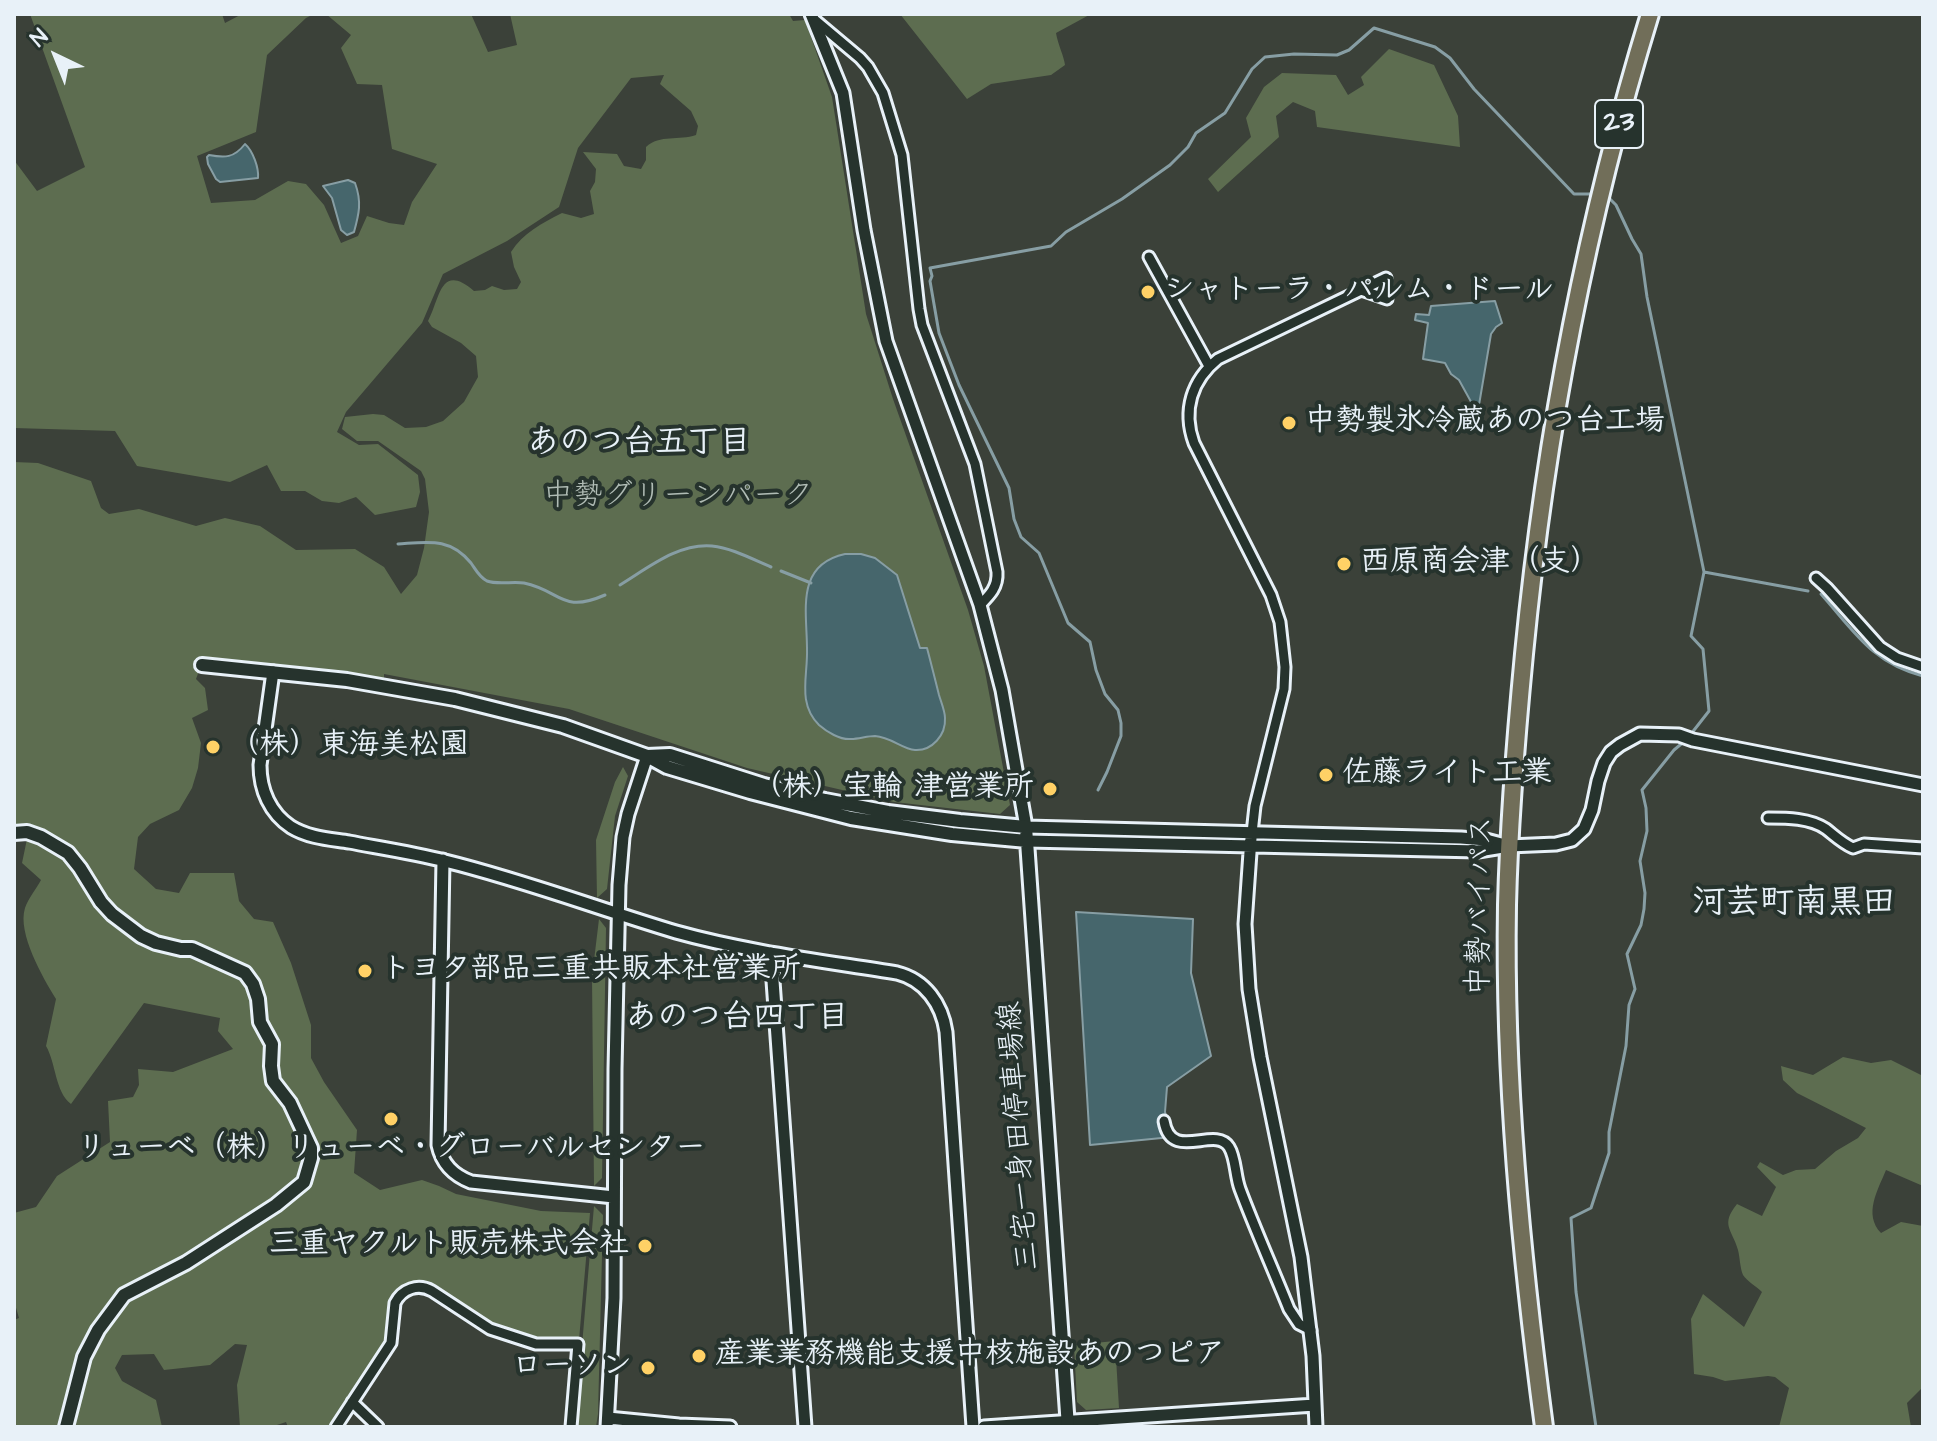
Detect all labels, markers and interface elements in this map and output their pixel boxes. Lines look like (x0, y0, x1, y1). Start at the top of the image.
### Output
north arrow (16, 16, 96, 96)
text: N (24, 22, 55, 54)
road number: 23 (1595, 100, 1643, 148)
place label: シャトーラ・パルム・ドール (1164, 274, 1554, 310)
marker: シャトーラ・パルム・ドール (1139, 283, 1157, 301)
place label: 中勢製氷冷蔵あのつ台工場 (1305, 405, 1665, 441)
marker: 中勢製氷冷蔵あのつ台工場 (1280, 414, 1298, 432)
district label: あのつ台五丁目 (527, 425, 751, 463)
park label: 中勢グリーンパーク (543, 480, 813, 516)
place label: 西原商会津（支） (1360, 546, 1600, 582)
marker: 西原商会津（支） (1335, 555, 1353, 573)
place label: （株）東海美松園 (229, 729, 469, 765)
marker: （株）東海美松園 (204, 738, 222, 756)
place label: 佐藤ライト工業 (1342, 757, 1552, 793)
marker: 佐藤ライト工業 (1317, 766, 1335, 784)
place label: （株）宝輪 津営業所 (752, 771, 1034, 807)
marker: （株）宝輪 津営業所 (1041, 780, 1059, 798)
street label: 中勢バイパス (1462, 816, 1502, 996)
district label: 河芸町南黒田 (1692, 885, 1896, 925)
place label: トヨタ部品三重共販本社営業所 (381, 953, 801, 989)
marker: トヨタ部品三重共販本社営業所 (356, 962, 374, 980)
district label: あのつ台四丁目 (625, 1000, 849, 1038)
street label: 三宅一身田停車場線 (994, 1000, 1048, 1272)
marker: リューベ（株）リューベ・グローバルセンター (382, 1110, 400, 1128)
place label: リューベ（株）リューベ・グローバルセンター (77, 1132, 705, 1168)
place label: 三重ヤクルト販売株式会社 (269, 1228, 629, 1264)
marker: 三重ヤクルト販売株式会社 (636, 1237, 654, 1255)
place label: 産業業務機能支援中核施設あのつピア (715, 1338, 1225, 1374)
marker: 産業業務機能支援中核施設あのつピア (690, 1347, 708, 1365)
place label: ローソン (512, 1350, 632, 1386)
marker: ローソン (639, 1359, 657, 1377)

